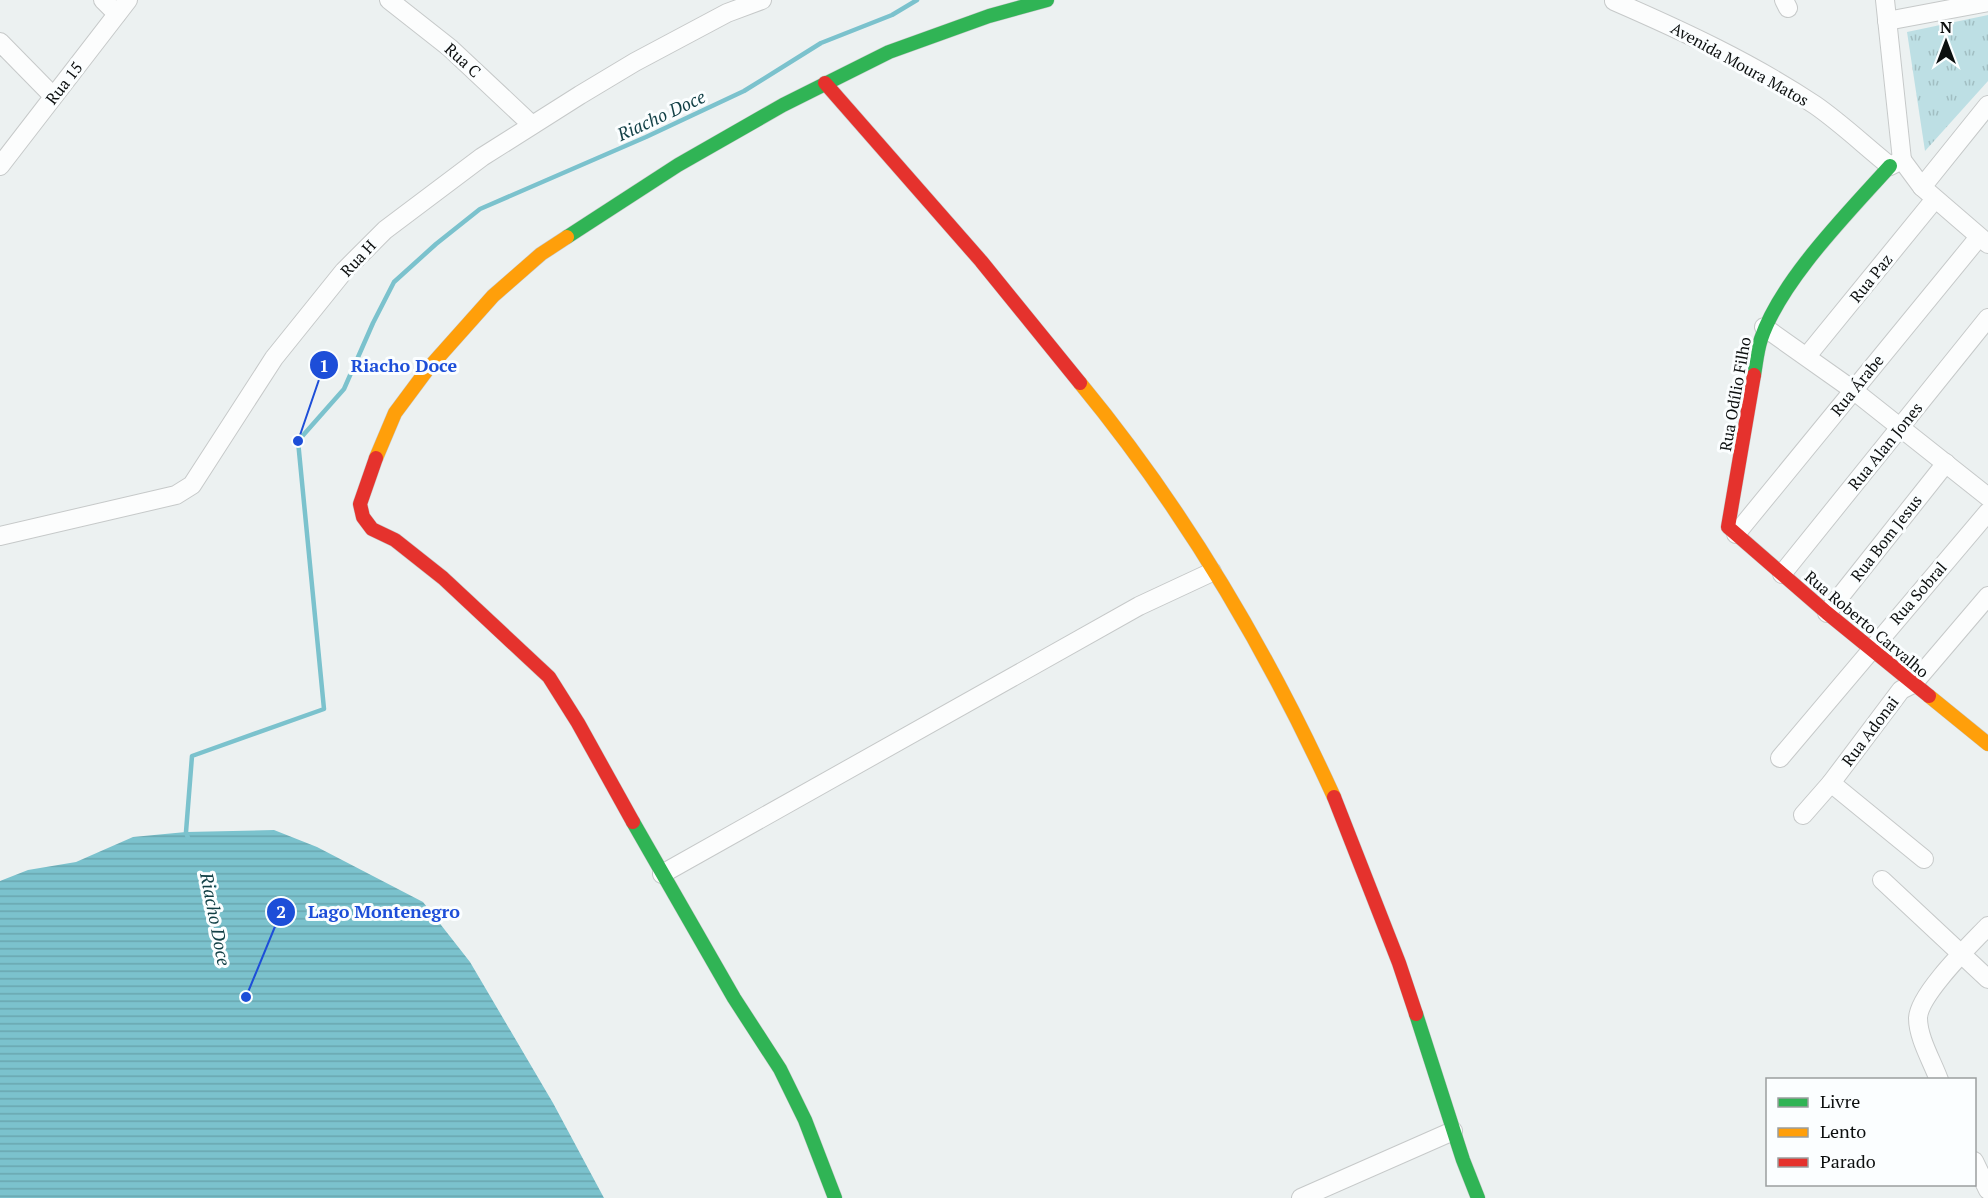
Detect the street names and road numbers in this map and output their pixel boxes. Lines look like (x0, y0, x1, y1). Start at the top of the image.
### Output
street label: Avenida Moura Matos (1667, 17, 1813, 111)
street label: Rua C (440, 38, 486, 82)
street label: Rua 15 (40, 57, 88, 109)
street label: Rua H (335, 235, 381, 281)
street label: Rua Paz (1845, 249, 1897, 307)
street label: Rua Odílio Filho (1714, 335, 1756, 453)
street label: Rua Árabe (1825, 350, 1889, 420)
street label: Rua Alan Jones (1843, 397, 1927, 495)
street label: Rua Bom Jesus (1845, 490, 1927, 586)
street label: Rua Sobral (1885, 557, 1952, 629)
street label: Rua Roberto Carvalho (1800, 566, 1934, 683)
street label: Rua Adonai (1837, 691, 1904, 770)

